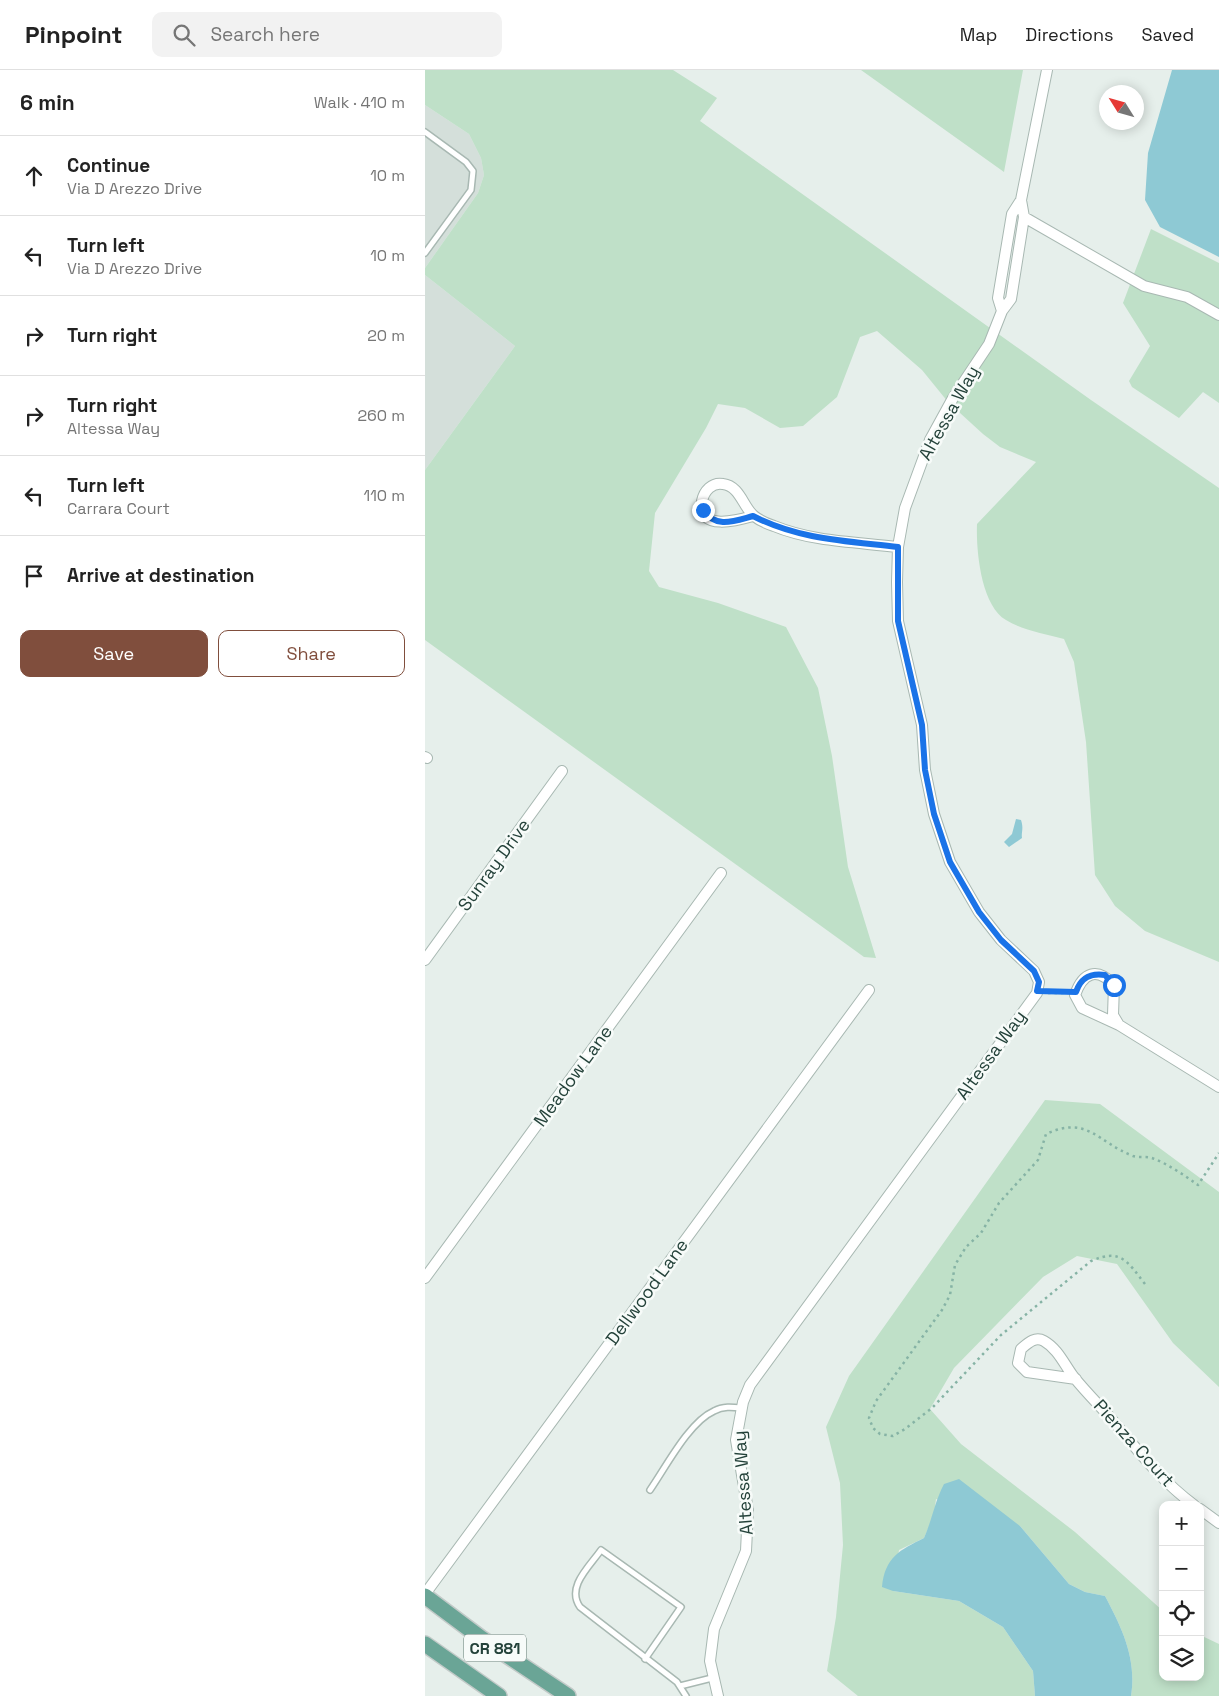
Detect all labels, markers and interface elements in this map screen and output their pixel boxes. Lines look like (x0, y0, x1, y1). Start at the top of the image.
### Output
search box (152, 12, 502, 57)
text: Pinpoint (25, 19, 122, 50)
icon: search (170, 21, 198, 49)
text: Search here (210, 22, 320, 47)
text: Map (960, 23, 997, 46)
text: Directions (1025, 23, 1114, 46)
text: Saved (1142, 23, 1194, 46)
north arrow (1099, 85, 1144, 130)
text: 6 min (20, 89, 75, 116)
text: Walk · 410 m (314, 92, 405, 113)
text: Continue (67, 153, 150, 178)
icon: ahead (20, 162, 48, 190)
text: 10 m (370, 165, 405, 186)
text: Via D Arezzo Drive (67, 178, 202, 199)
text: Turn left (67, 233, 145, 258)
icon: left (20, 242, 48, 270)
text: 10 m (370, 245, 405, 266)
text: Via D Arezzo Drive (67, 258, 202, 279)
icon: right (20, 322, 48, 350)
text: Turn right (67, 323, 157, 348)
text: 20 m (367, 325, 405, 346)
street label: Altessa Way (913, 361, 984, 464)
text: Turn right (67, 393, 157, 418)
icon: right (20, 402, 48, 430)
text: 260 m (357, 405, 405, 426)
text: Altessa Way (67, 418, 160, 439)
text: Turn left (67, 473, 145, 498)
icon: left (20, 482, 48, 510)
text: 110 m (363, 485, 405, 506)
text: Carrara Court (67, 498, 170, 519)
route end (692, 499, 715, 522)
icon: arrive (20, 562, 48, 590)
text: Arrive at destination (67, 563, 255, 588)
button: Save (20, 630, 208, 677)
button: Share (218, 630, 405, 677)
street label: Sunray Drive (452, 814, 535, 915)
route start (1103, 974, 1126, 997)
street label: Altessa Way (950, 1006, 1031, 1104)
street label: Meadow Lane (528, 1020, 617, 1131)
street label: Dellwood Lane (600, 1234, 693, 1349)
street label: Pienza Court (1089, 1394, 1180, 1491)
street label: Altessa Way (727, 1430, 758, 1536)
map controls (1159, 1501, 1204, 1681)
button: + (1159, 1501, 1204, 1546)
button: − (1159, 1546, 1204, 1591)
button: locate (1159, 1591, 1204, 1636)
road number: CR 881 (464, 1635, 526, 1662)
button: layers (1159, 1636, 1204, 1681)

